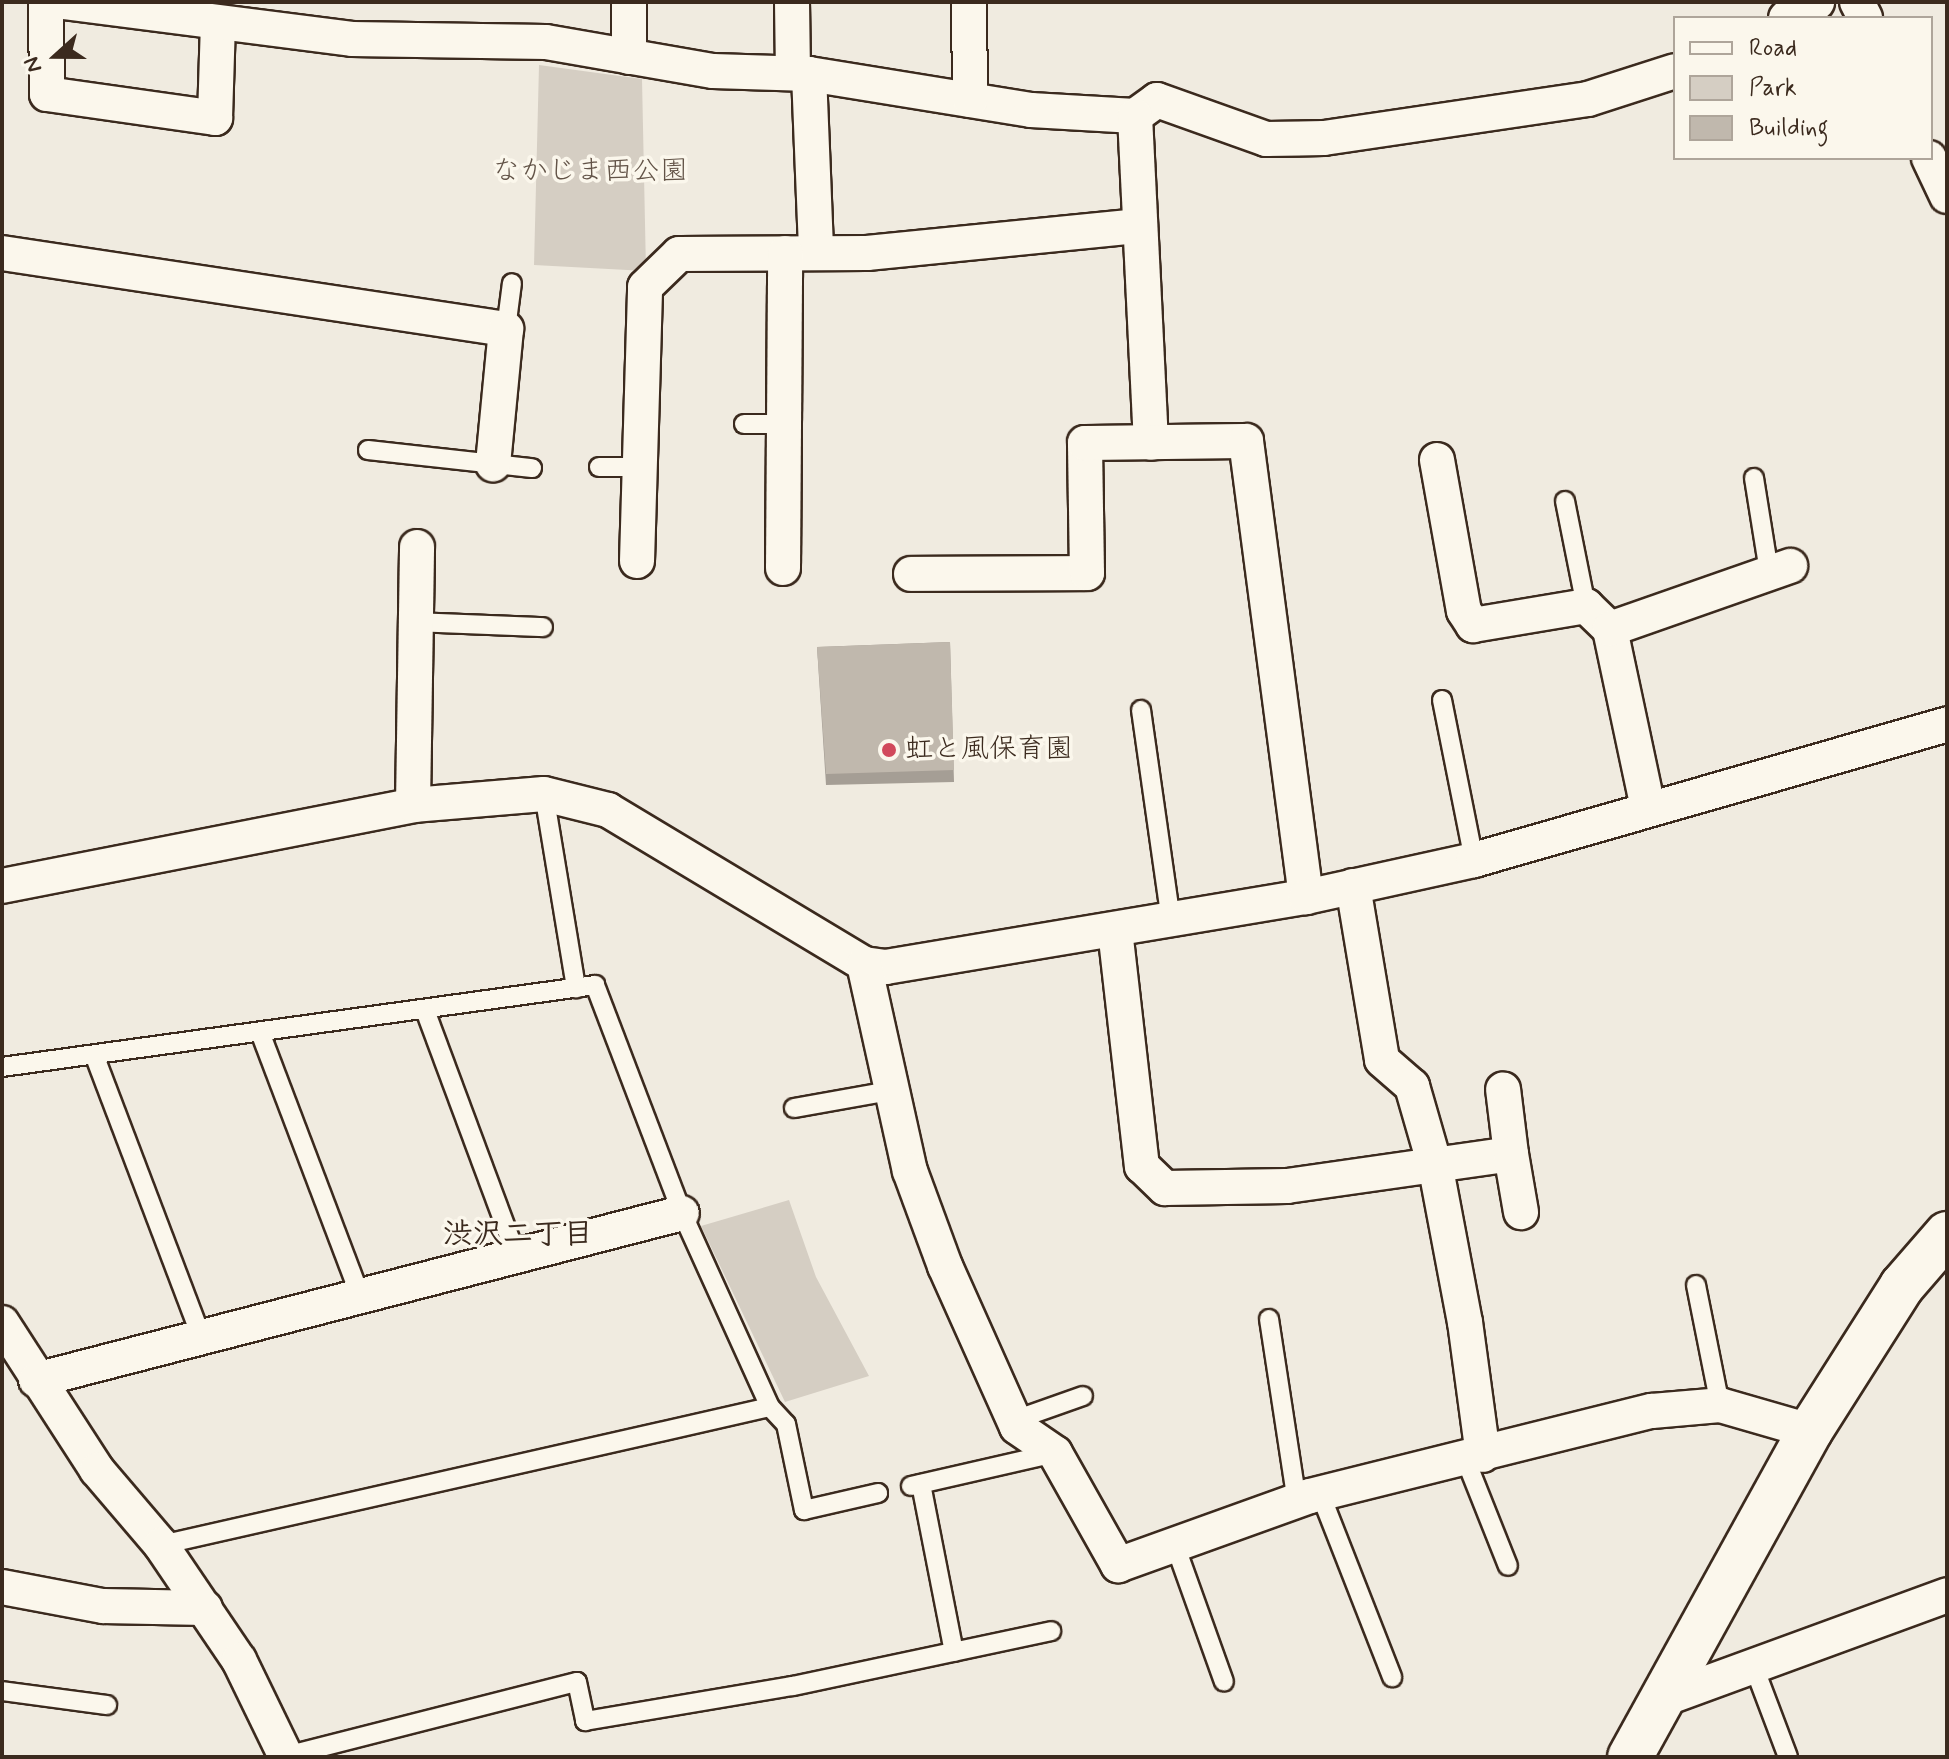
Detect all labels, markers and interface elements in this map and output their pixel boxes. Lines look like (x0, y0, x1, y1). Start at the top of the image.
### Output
north arrow (16, 16, 96, 96)
legend (1673, 16, 1933, 160)
text: Road (1749, 33, 1797, 64)
text: N (18, 53, 49, 76)
text: Park (1749, 73, 1797, 104)
text: Building (1749, 113, 1829, 144)
park label: なかじま西公園 (492, 155, 688, 189)
place label: 虹と風保育園 (905, 733, 1073, 767)
marker: 虹と風保育園 (880, 741, 898, 759)
district label: 渋沢二丁目 (443, 1217, 593, 1253)

